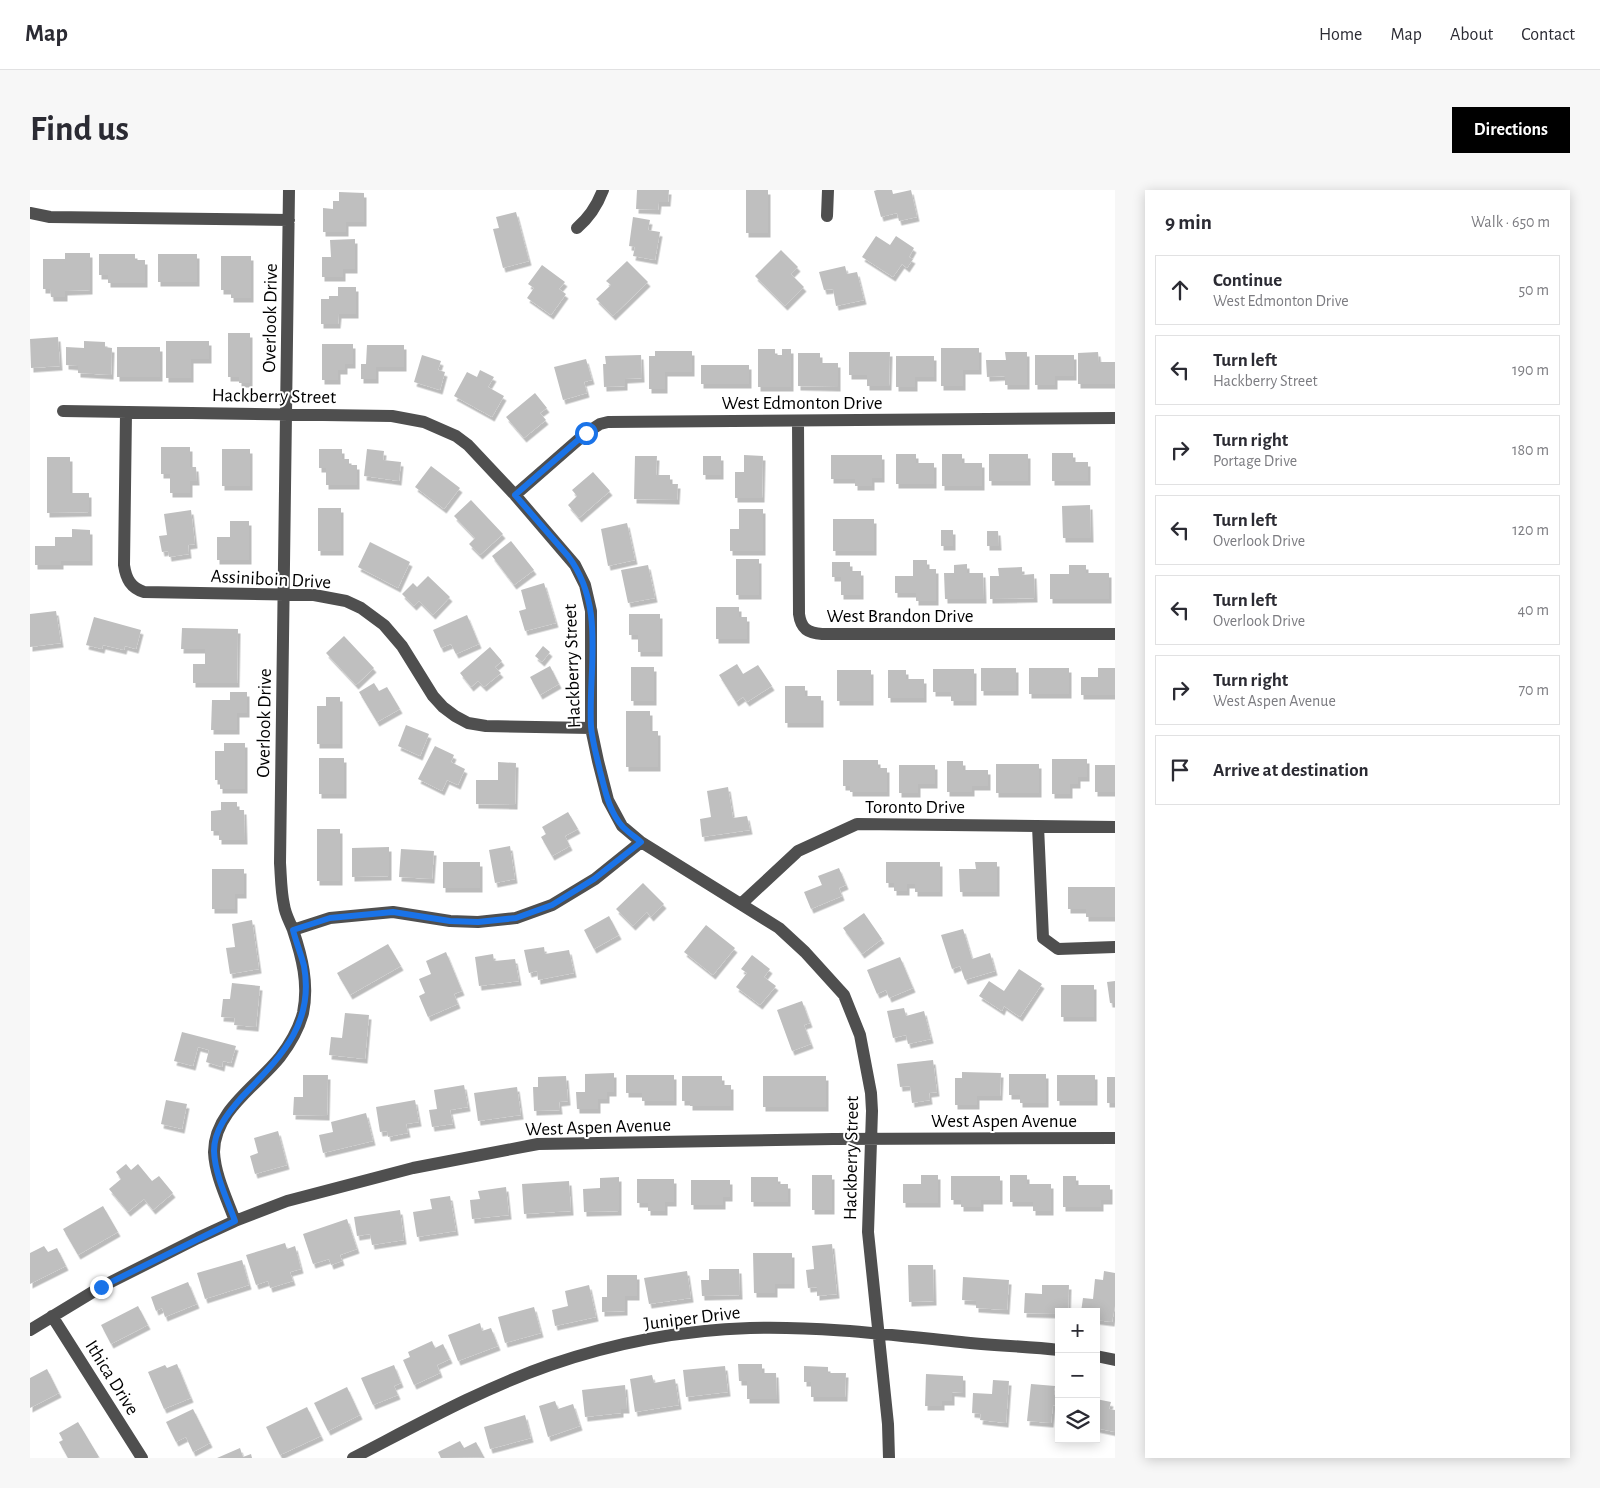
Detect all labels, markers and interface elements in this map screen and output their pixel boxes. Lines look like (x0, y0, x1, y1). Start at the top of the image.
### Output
text: Map (25, 22, 68, 46)
text: Home (1319, 26, 1362, 44)
text: Map (1390, 26, 1422, 44)
text: About (1450, 26, 1493, 44)
text: Contact (1521, 26, 1575, 44)
button: Directions (1452, 107, 1570, 153)
text: Find us (30, 112, 129, 147)
text: 9 min (1165, 212, 1212, 233)
text: Walk · 650 m (1471, 214, 1550, 230)
street label: Overlook Drive (260, 263, 281, 373)
text: Continue (1213, 271, 1282, 290)
icon: ahead (1166, 276, 1194, 304)
text: 50 m (1518, 282, 1549, 298)
text: West Edmonton Drive (1213, 293, 1349, 309)
text: Turn left (1213, 351, 1277, 370)
icon: left (1166, 356, 1194, 384)
text: 190 m (1512, 362, 1549, 378)
text: Hackberry Street (1213, 373, 1318, 389)
street label: Hackberry Street (212, 386, 336, 407)
street label: West Edmonton Drive (721, 394, 883, 413)
route start (575, 422, 598, 445)
text: Turn right (1213, 431, 1288, 450)
icon: right (1166, 436, 1194, 464)
text: 180 m (1512, 442, 1549, 458)
text: Portage Drive (1213, 453, 1297, 469)
text: Turn left (1213, 511, 1277, 530)
icon: left (1166, 516, 1194, 544)
text: 120 m (1512, 522, 1549, 538)
text: Overlook Drive (1213, 533, 1305, 549)
street label: Assiniboin Drive (210, 567, 331, 592)
text: Turn left (1213, 591, 1277, 610)
icon: left (1166, 596, 1194, 624)
text: 40 m (1517, 602, 1549, 618)
street label: Hackberry Street (561, 603, 584, 728)
street label: West Brandon Drive (827, 607, 973, 626)
text: Overlook Drive (1213, 613, 1305, 629)
street label: Overlook Drive (254, 668, 275, 778)
text: Turn right (1213, 671, 1288, 690)
icon: right (1166, 676, 1194, 704)
text: 70 m (1518, 682, 1549, 698)
text: West Aspen Avenue (1213, 693, 1336, 709)
icon: arrive (1166, 756, 1194, 784)
text: Arrive at destination (1213, 761, 1369, 780)
street label: Toronto Drive (865, 798, 965, 817)
street label: Hackberry Street (841, 1096, 862, 1220)
street label: West Aspen Avenue (931, 1112, 1077, 1131)
street label: West Aspen Avenue (525, 1115, 671, 1140)
route end (90, 1276, 113, 1299)
street label: Juniper Drive (643, 1303, 741, 1334)
map controls (1055, 1308, 1100, 1443)
button: + (1055, 1308, 1100, 1353)
street label: Ithica Drive (81, 1337, 142, 1418)
button: − (1055, 1353, 1100, 1398)
button: layers (1055, 1398, 1100, 1443)

